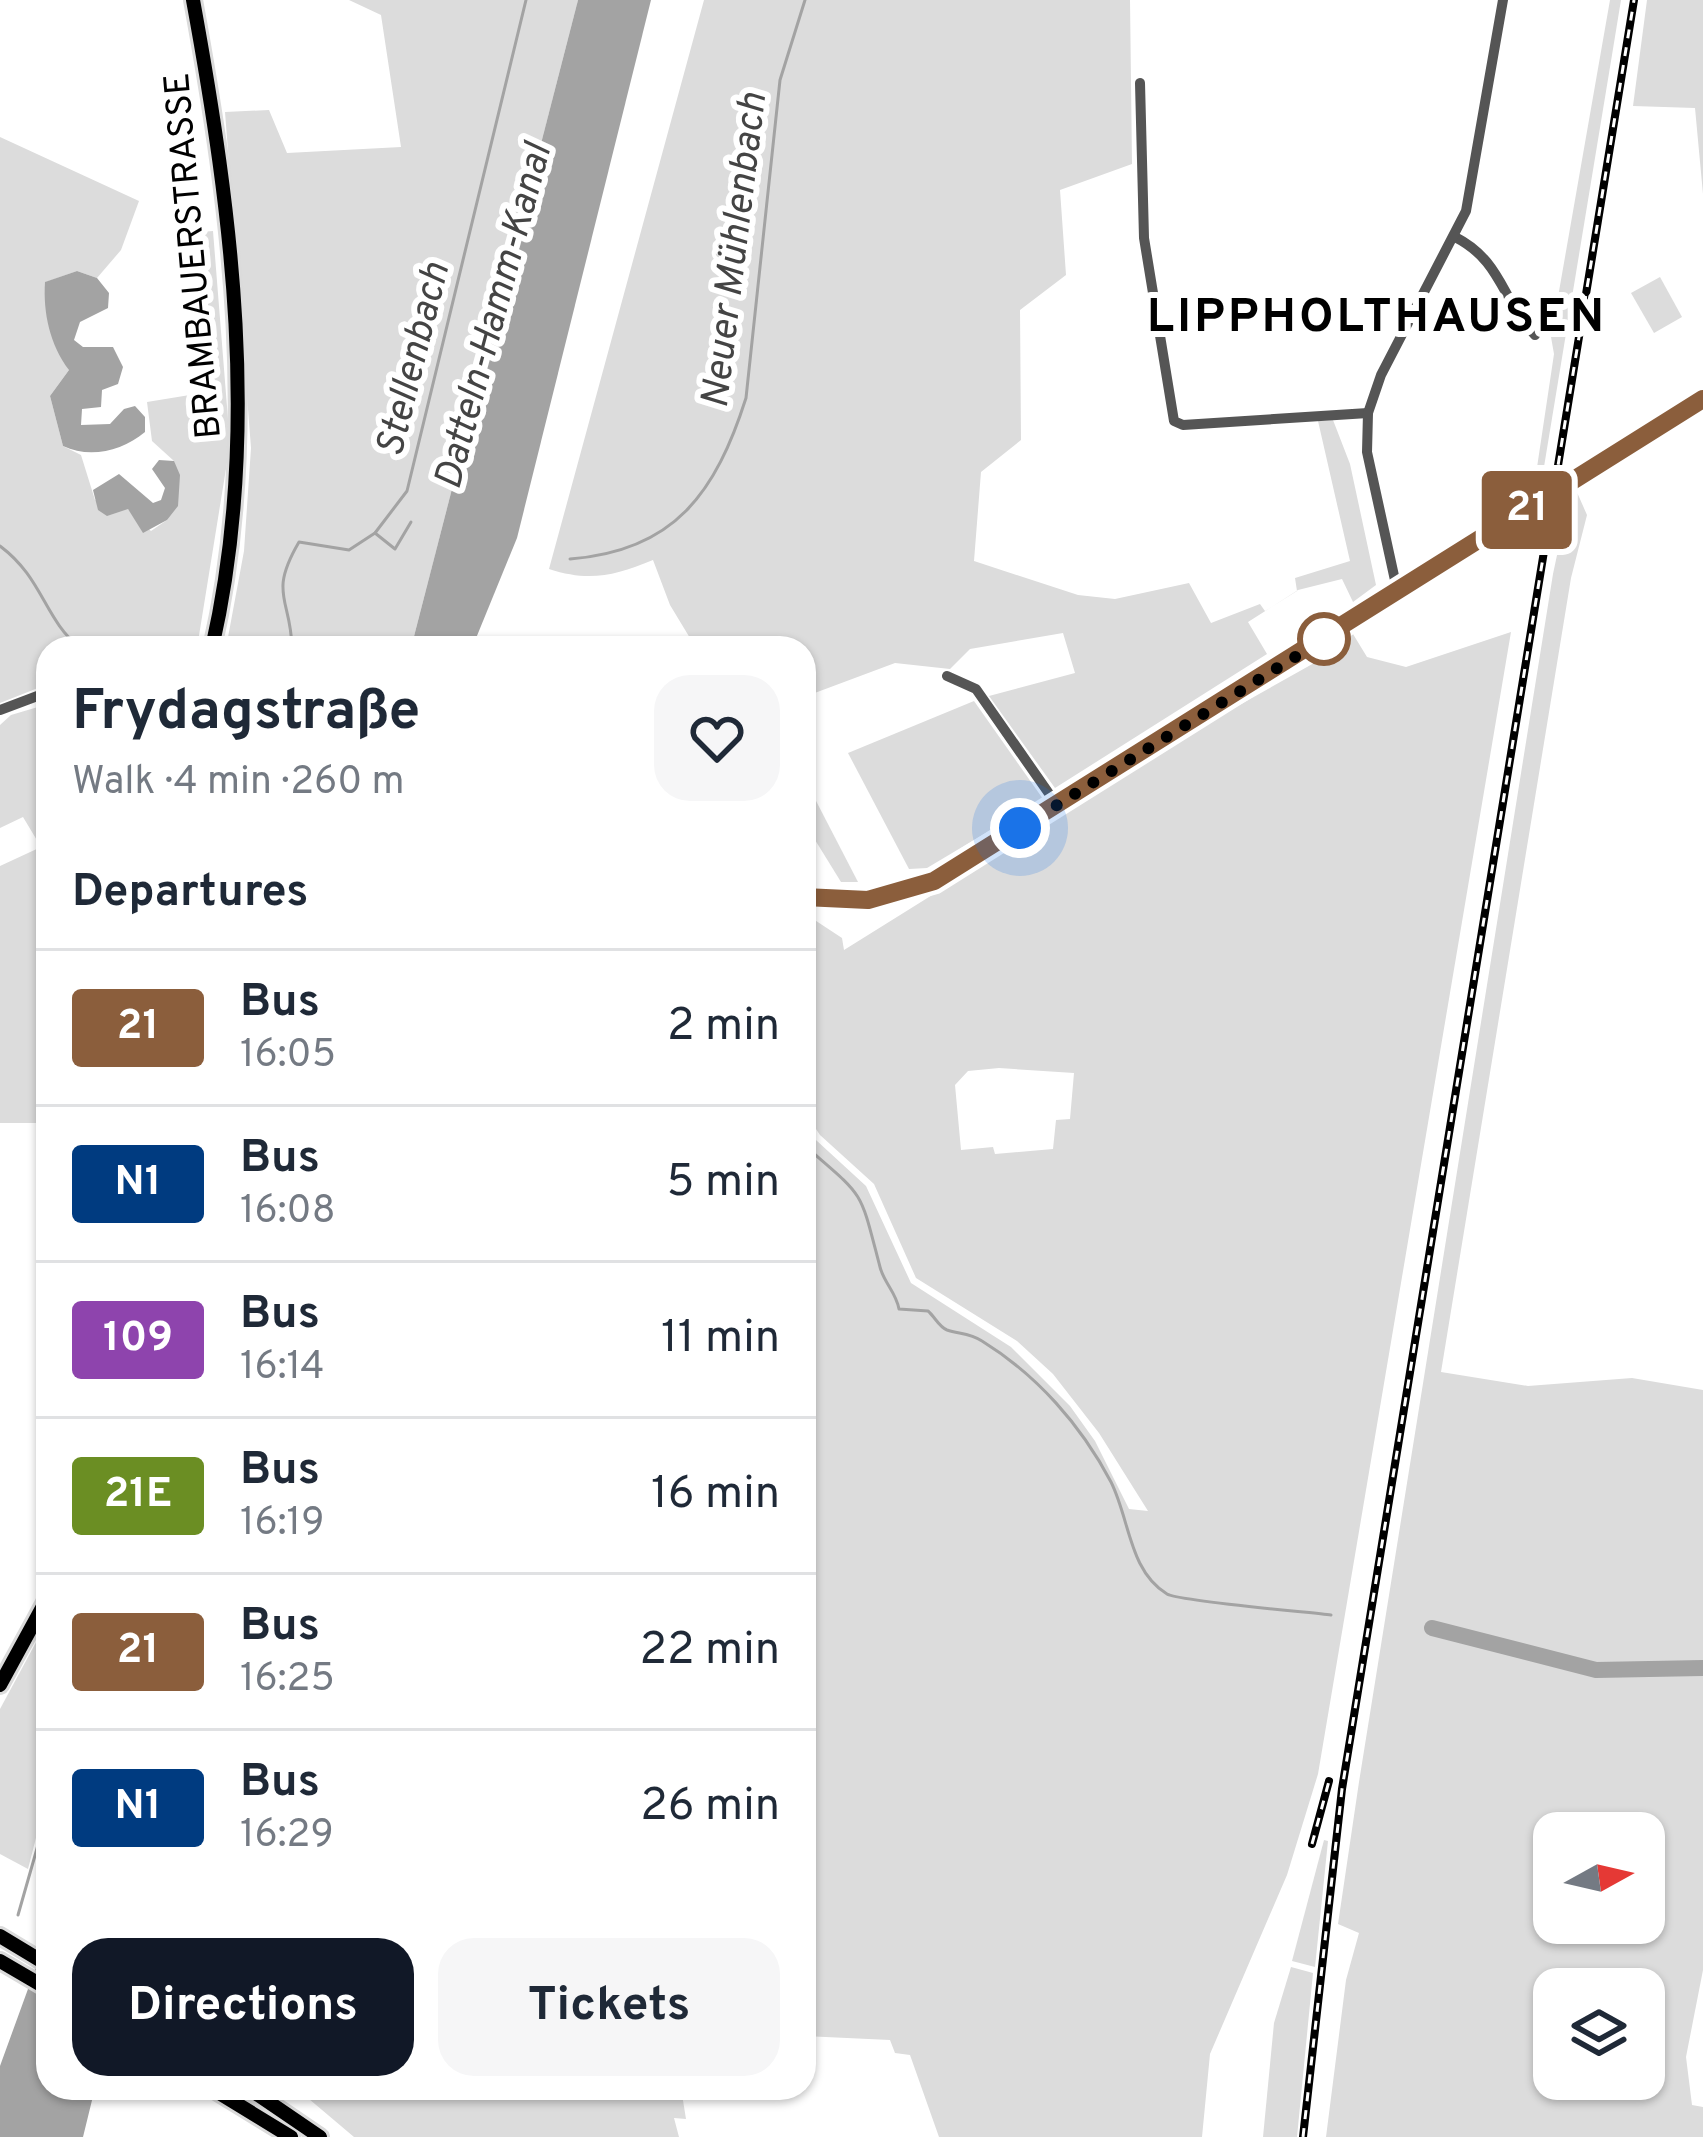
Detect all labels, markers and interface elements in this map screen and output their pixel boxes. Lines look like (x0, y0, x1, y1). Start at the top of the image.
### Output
street label: BRAMBAUERSTRASSE (156, 71, 234, 441)
water label: Neuer Mühlenbach (693, 90, 780, 411)
water label: Datteln-Hamm-Kanal (426, 137, 566, 495)
water label: Stellenbach (368, 258, 463, 462)
district label: LIPPHOLTHAUSEN (1147, 289, 1607, 349)
line badge: 21 (1473, 471, 1581, 549)
text: 21 (1506, 483, 1548, 536)
unlabelled marker (1299, 614, 1349, 664)
button: heart (654, 675, 780, 801)
text: Frydagstraße (72, 678, 420, 750)
text: Walk · 4 min · 260 m (72, 759, 405, 808)
your location (990, 798, 1050, 858)
text: Departures (72, 865, 308, 922)
text: Bus (240, 975, 320, 1032)
text: 2 min (667, 999, 780, 1056)
text: 21 (117, 1001, 159, 1054)
text: 16:05 (240, 1032, 336, 1081)
text: Bus (240, 1131, 320, 1188)
text: 5 min (667, 1155, 780, 1212)
text: N1 (115, 1157, 161, 1210)
text: 16:08 (240, 1188, 335, 1237)
text: Bus (240, 1287, 320, 1344)
text: 11 min (661, 1311, 780, 1368)
text: 109 (103, 1313, 173, 1366)
text: 16:14 (240, 1344, 325, 1393)
text: Bus (240, 1443, 320, 1500)
text: 16 min (651, 1467, 780, 1524)
text: 21E (104, 1469, 172, 1522)
text: 16:19 (240, 1500, 324, 1549)
text: Bus (240, 1599, 320, 1656)
text: 22 min (639, 1623, 780, 1680)
text: 21 (117, 1625, 159, 1678)
text: 16:25 (240, 1656, 335, 1705)
text: Bus (240, 1755, 320, 1812)
text: 26 min (640, 1779, 780, 1836)
text: N1 (115, 1781, 161, 1834)
text: 16:29 (240, 1812, 334, 1861)
north arrow (1533, 1812, 1665, 1944)
map controls (1533, 1812, 1665, 2100)
button: Directions (72, 1938, 414, 2076)
button: Tickets (438, 1938, 780, 2076)
button: layers (1533, 1968, 1665, 2100)

